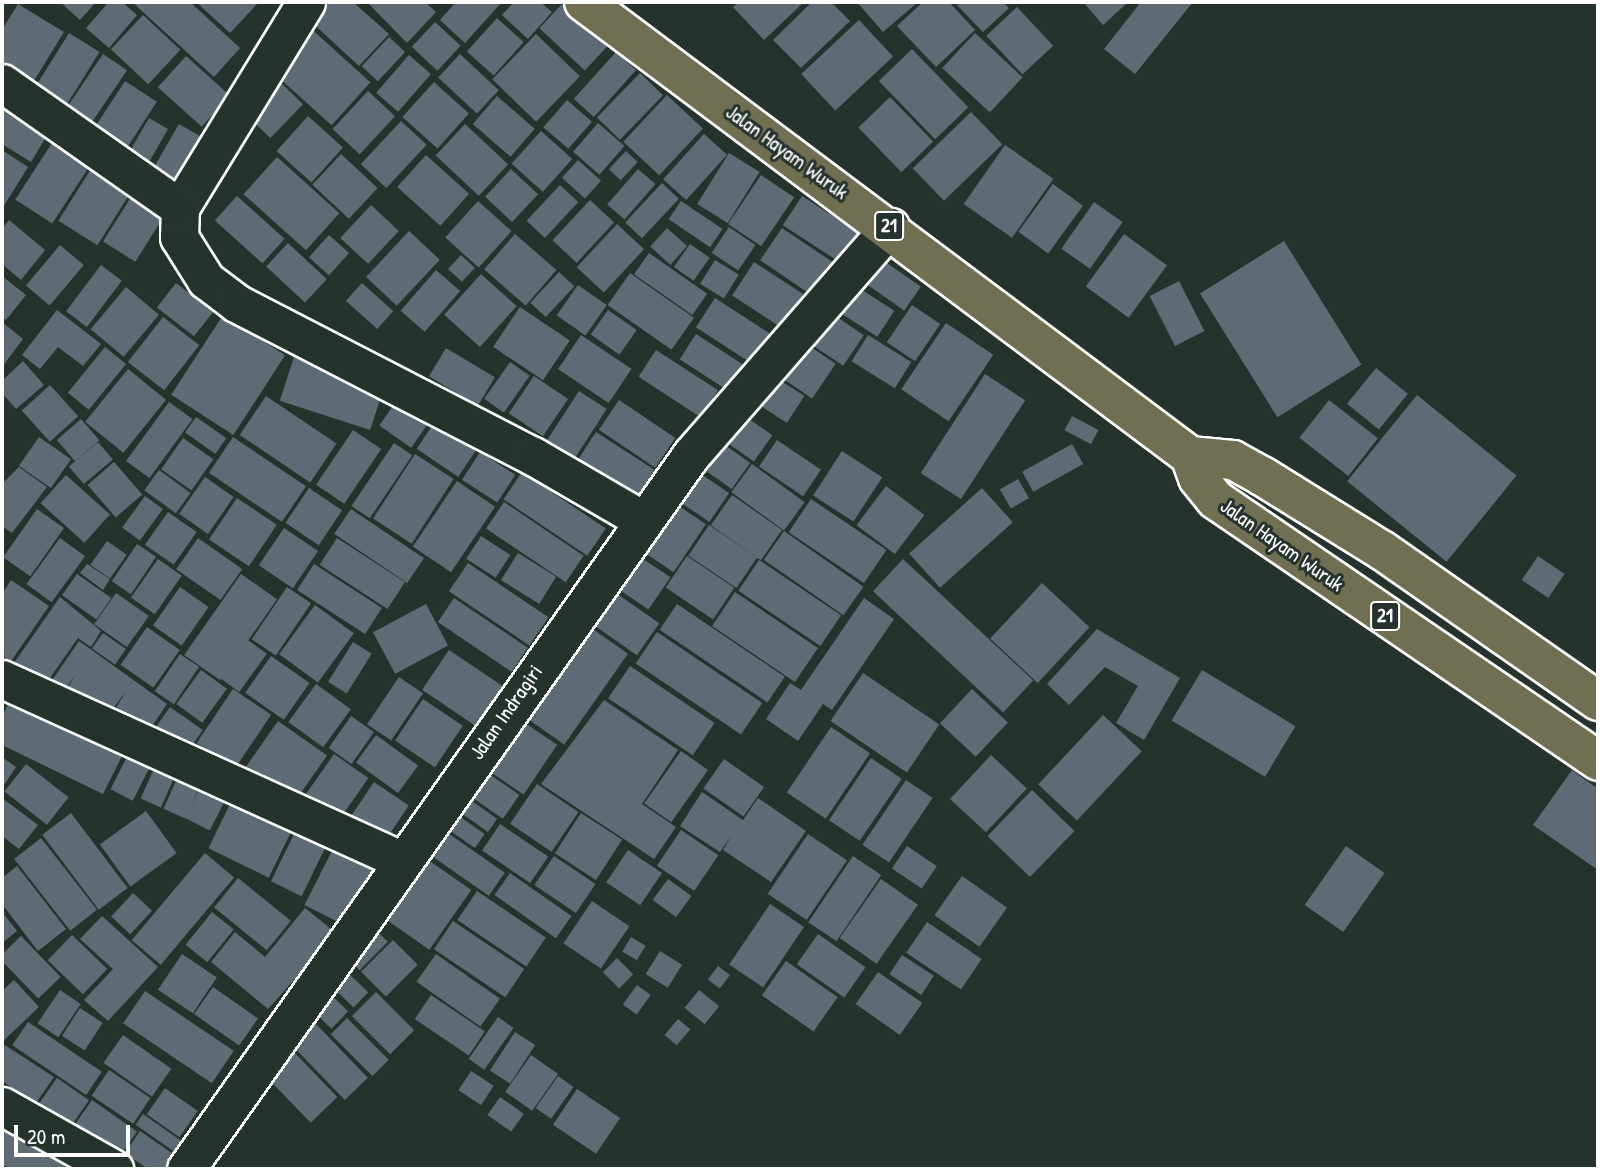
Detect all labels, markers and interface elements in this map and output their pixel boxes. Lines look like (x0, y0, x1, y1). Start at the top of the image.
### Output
street label: Jalan Hayam Wuruk (721, 99, 853, 205)
road number: 21 (873, 210, 905, 242)
street label: Jalan Hayam Wuruk (1215, 493, 1349, 597)
road number: 21 (1369, 600, 1401, 632)
street label: Jalan Indragiri (464, 660, 548, 764)
scale bar (18, 1112, 133, 1156)
text: 20 m (27, 1122, 65, 1151)

